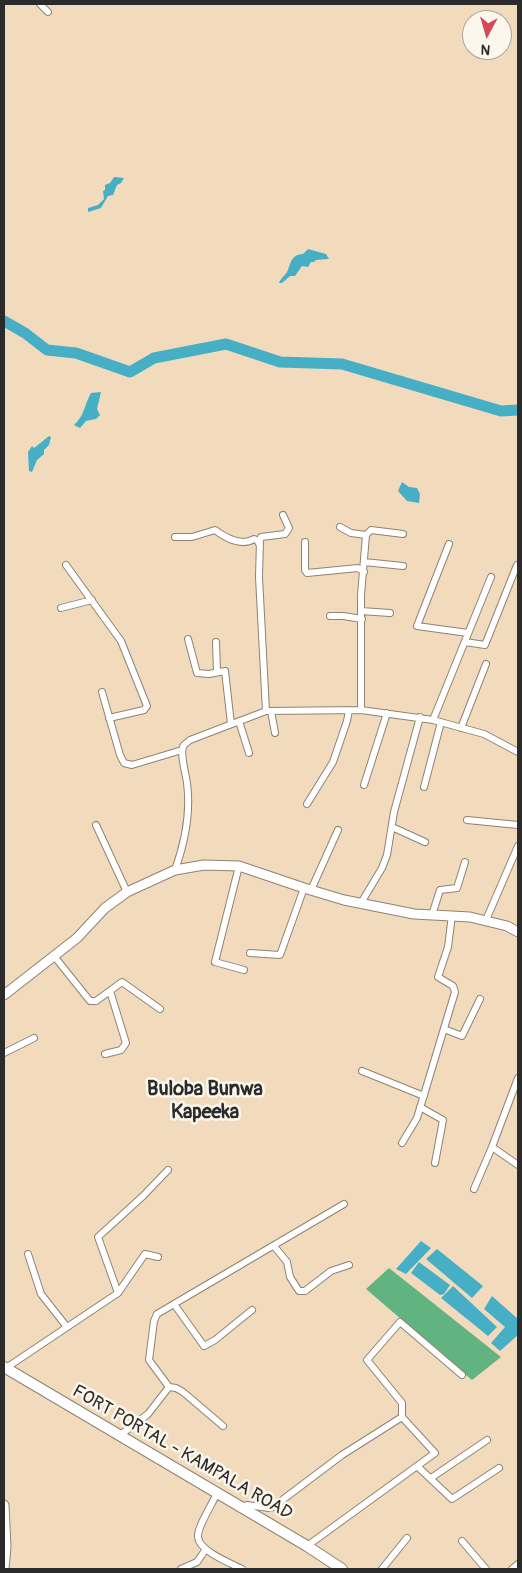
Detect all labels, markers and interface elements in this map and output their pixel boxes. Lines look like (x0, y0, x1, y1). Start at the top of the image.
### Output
north arrow (462, 10, 512, 60)
text: N (480, 40, 491, 58)
district label: Buloba Bunwa Kapeeka (147, 1078, 263, 1125)
street label: FORT PORTAL - KAMPALA ROAD (68, 1381, 296, 1525)

